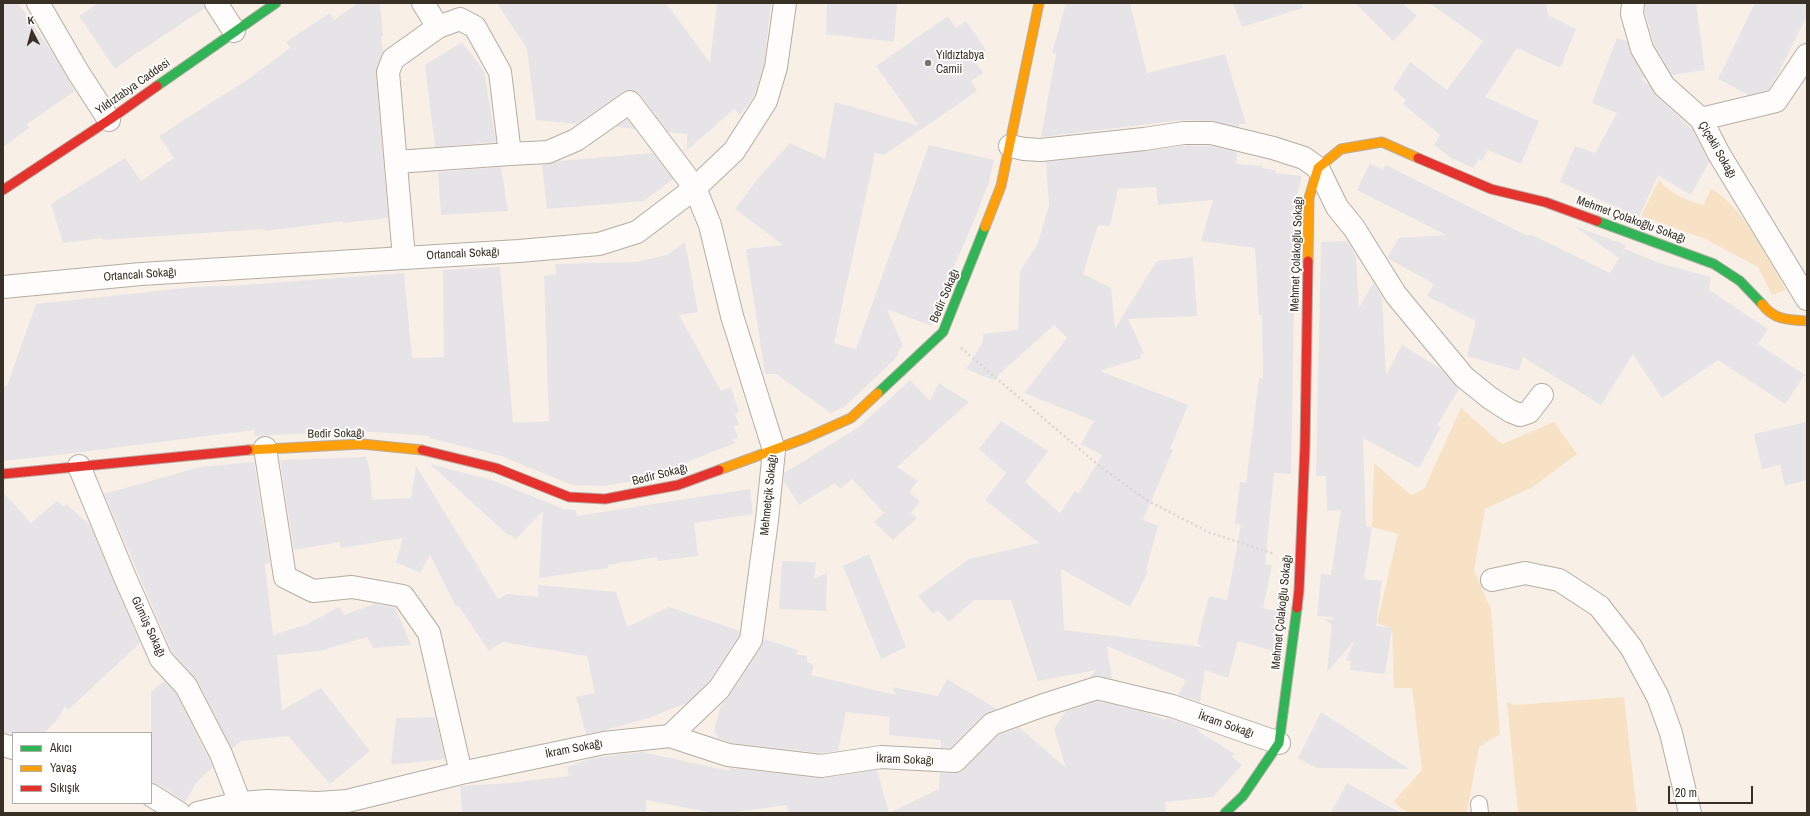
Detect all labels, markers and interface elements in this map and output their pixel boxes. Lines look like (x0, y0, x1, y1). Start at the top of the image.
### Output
north arrow (12, 12, 52, 52)
text: K (27, 13, 35, 27)
place label: Yıldıztabya Camii (936, 49, 984, 77)
street label: Yıldıztabya Caddesi (93, 56, 173, 118)
marker: Yıldıztabya Camii (923, 58, 933, 68)
street label: Çiçekli Sokağı (1695, 119, 1739, 181)
street label: Mehmet Çolakoğlu Sokağı (1574, 193, 1688, 247)
street label: Mehmet Çolakoğlu Sokağı (1288, 196, 1306, 312)
street label: Ortancalı Sokağı (426, 245, 500, 263)
street label: Ortancalı Sokağı (103, 265, 177, 285)
street label: Bedir Sokağı (927, 267, 963, 325)
street label: Bedir Sokağı (307, 426, 365, 442)
street label: Mehmetçik Sokağı (758, 454, 780, 536)
street label: Bedir Sokağı (631, 461, 689, 489)
street label: Mehmet Çolakoğlu Sokağı (1269, 554, 1295, 670)
street label: Gümüş Sokağı (128, 594, 168, 660)
street label: İkram Sokağı (1196, 709, 1256, 741)
legend (12, 732, 152, 804)
street label: İkram Sokağı (544, 736, 604, 762)
text: Akıcı (50, 740, 72, 756)
street label: İkram Sokağı (876, 752, 934, 768)
text: Yavaş (50, 760, 77, 776)
scale bar (1670, 778, 1755, 804)
text: Sıkışık (50, 780, 80, 796)
text: 20 m (1675, 785, 1697, 801)

